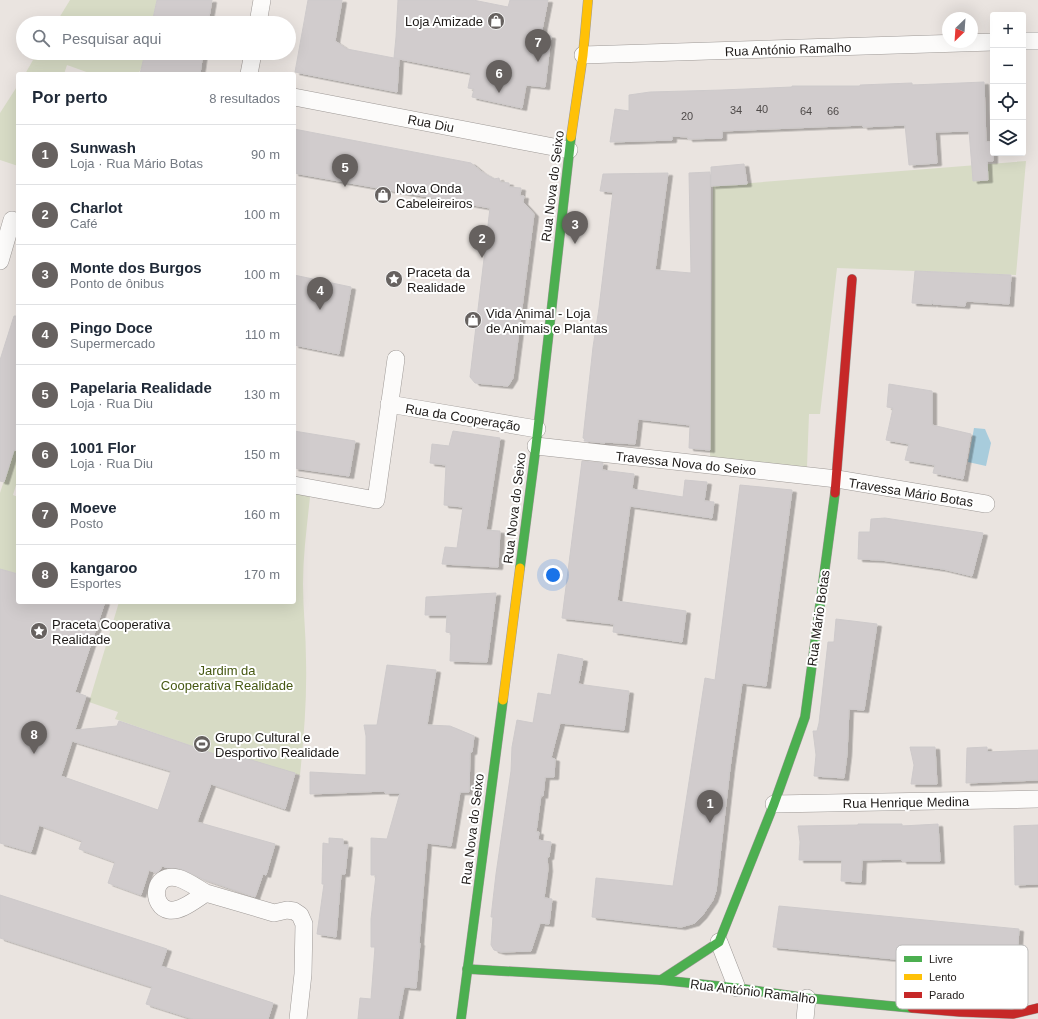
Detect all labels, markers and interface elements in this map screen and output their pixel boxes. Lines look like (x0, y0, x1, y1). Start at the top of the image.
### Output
shop icon: Loja Amizade (486, 11, 506, 31)
north arrow (942, 12, 978, 48)
map controls (990, 12, 1026, 156)
button: + (990, 12, 1026, 48)
place label: Loja Amizade (405, 14, 483, 29)
search box (16, 16, 296, 60)
icon: search (30, 27, 52, 49)
pin: 7 (525, 29, 551, 62)
text: Pesquisar aqui (62, 30, 161, 47)
street label: Rua António Ramalho (725, 40, 851, 59)
button: − (990, 48, 1026, 84)
pin: 6 (486, 60, 512, 93)
button: locate (990, 84, 1026, 120)
text: Por perto (32, 88, 108, 107)
text: 8 resultados (209, 91, 280, 106)
house number: 40 (756, 103, 768, 115)
house number: 34 (730, 104, 742, 116)
house number: 64 (800, 105, 812, 117)
house number: 66 (827, 105, 839, 117)
house number: 20 (681, 110, 693, 122)
street label: Rua Diu (406, 112, 455, 135)
button: layers (990, 120, 1026, 156)
street label: Rua Nova do Seixo (538, 130, 567, 243)
text: Sunwash (70, 139, 136, 156)
text: 1 (41, 147, 49, 162)
text: 90 m (251, 147, 280, 162)
pin: 5 (332, 154, 358, 187)
text: Loja · Rua Mário Botas (70, 156, 203, 171)
place label: Nova Onda Cabeleireiros (396, 181, 473, 211)
shop icon: Nova Onda Cabeleireiros (373, 185, 393, 205)
text: Charlot (70, 199, 123, 216)
text: 2 (41, 207, 49, 222)
text: 100 m (244, 207, 280, 222)
pin: 3 (562, 211, 588, 244)
text: Café (70, 216, 97, 231)
pin: 2 (469, 225, 495, 258)
text: Monte dos Burgos (70, 259, 202, 276)
place label: Praceta da Realidade (407, 265, 471, 295)
text: 3 (41, 267, 49, 282)
text: 100 m (244, 267, 280, 282)
place icon: Praceta da Realidade (384, 269, 404, 289)
text: Ponto de ônibus (70, 276, 164, 291)
pin: 4 (307, 277, 333, 310)
place label: Vida Animal - Loja de Animais e Plantas (486, 306, 608, 336)
shop icon: Vida Animal - Loja de Animais e Plantas (463, 310, 483, 330)
text: Pingo Doce (70, 319, 153, 336)
text: 4 (41, 327, 49, 342)
text: 110 m (245, 327, 280, 342)
text: Supermercado (70, 336, 155, 351)
text: Papelaria Realidade (70, 379, 212, 396)
text: 5 (41, 387, 49, 402)
text: 130 m (244, 387, 280, 402)
text: Loja · Rua Diu (70, 396, 153, 411)
street label: Rua da Cooperação (404, 401, 522, 434)
text: 1001 Flor (70, 439, 136, 456)
text: 6 (41, 447, 49, 462)
text: 150 m (244, 447, 280, 462)
street label: Travessa Nova do Seixo (615, 449, 757, 478)
street label: Rua Nova do Seixo (500, 452, 529, 565)
text: Loja · Rua Diu (70, 456, 153, 471)
street label: Travessa Mário Botas (848, 475, 975, 510)
text: Moeve (70, 499, 117, 516)
text: 7 (41, 507, 49, 522)
text: 160 m (244, 507, 280, 522)
text: Posto (70, 516, 103, 531)
text: kangaroo (70, 559, 138, 576)
your location (543, 565, 563, 585)
text: 8 (41, 567, 49, 582)
text: 170 m (244, 567, 280, 582)
street label: Rua Mário Botas (804, 569, 833, 667)
text: Esportes (70, 576, 121, 591)
place label: Praceta Cooperativa Realidade (52, 617, 171, 647)
place icon: Praceta Cooperativa Realidade (29, 621, 49, 641)
park label: Jardim da Cooperativa Realidade (161, 663, 293, 693)
pin: 8 (21, 721, 47, 754)
place label: Grupo Cultural e Desportivo Realidade (215, 730, 339, 760)
sports icon: Grupo Cultural e Desportivo Realidade (192, 734, 212, 754)
street label: Rua Nova do Seixo (458, 773, 487, 886)
pin: 1 (697, 790, 723, 823)
street label: Rua Henrique Medina (843, 794, 970, 811)
legend (896, 945, 1028, 1009)
text: Livre (929, 953, 953, 965)
text: Lento (929, 971, 957, 983)
street label: Rua António Ramalho (689, 976, 817, 1007)
text: Parado (929, 989, 964, 1001)

